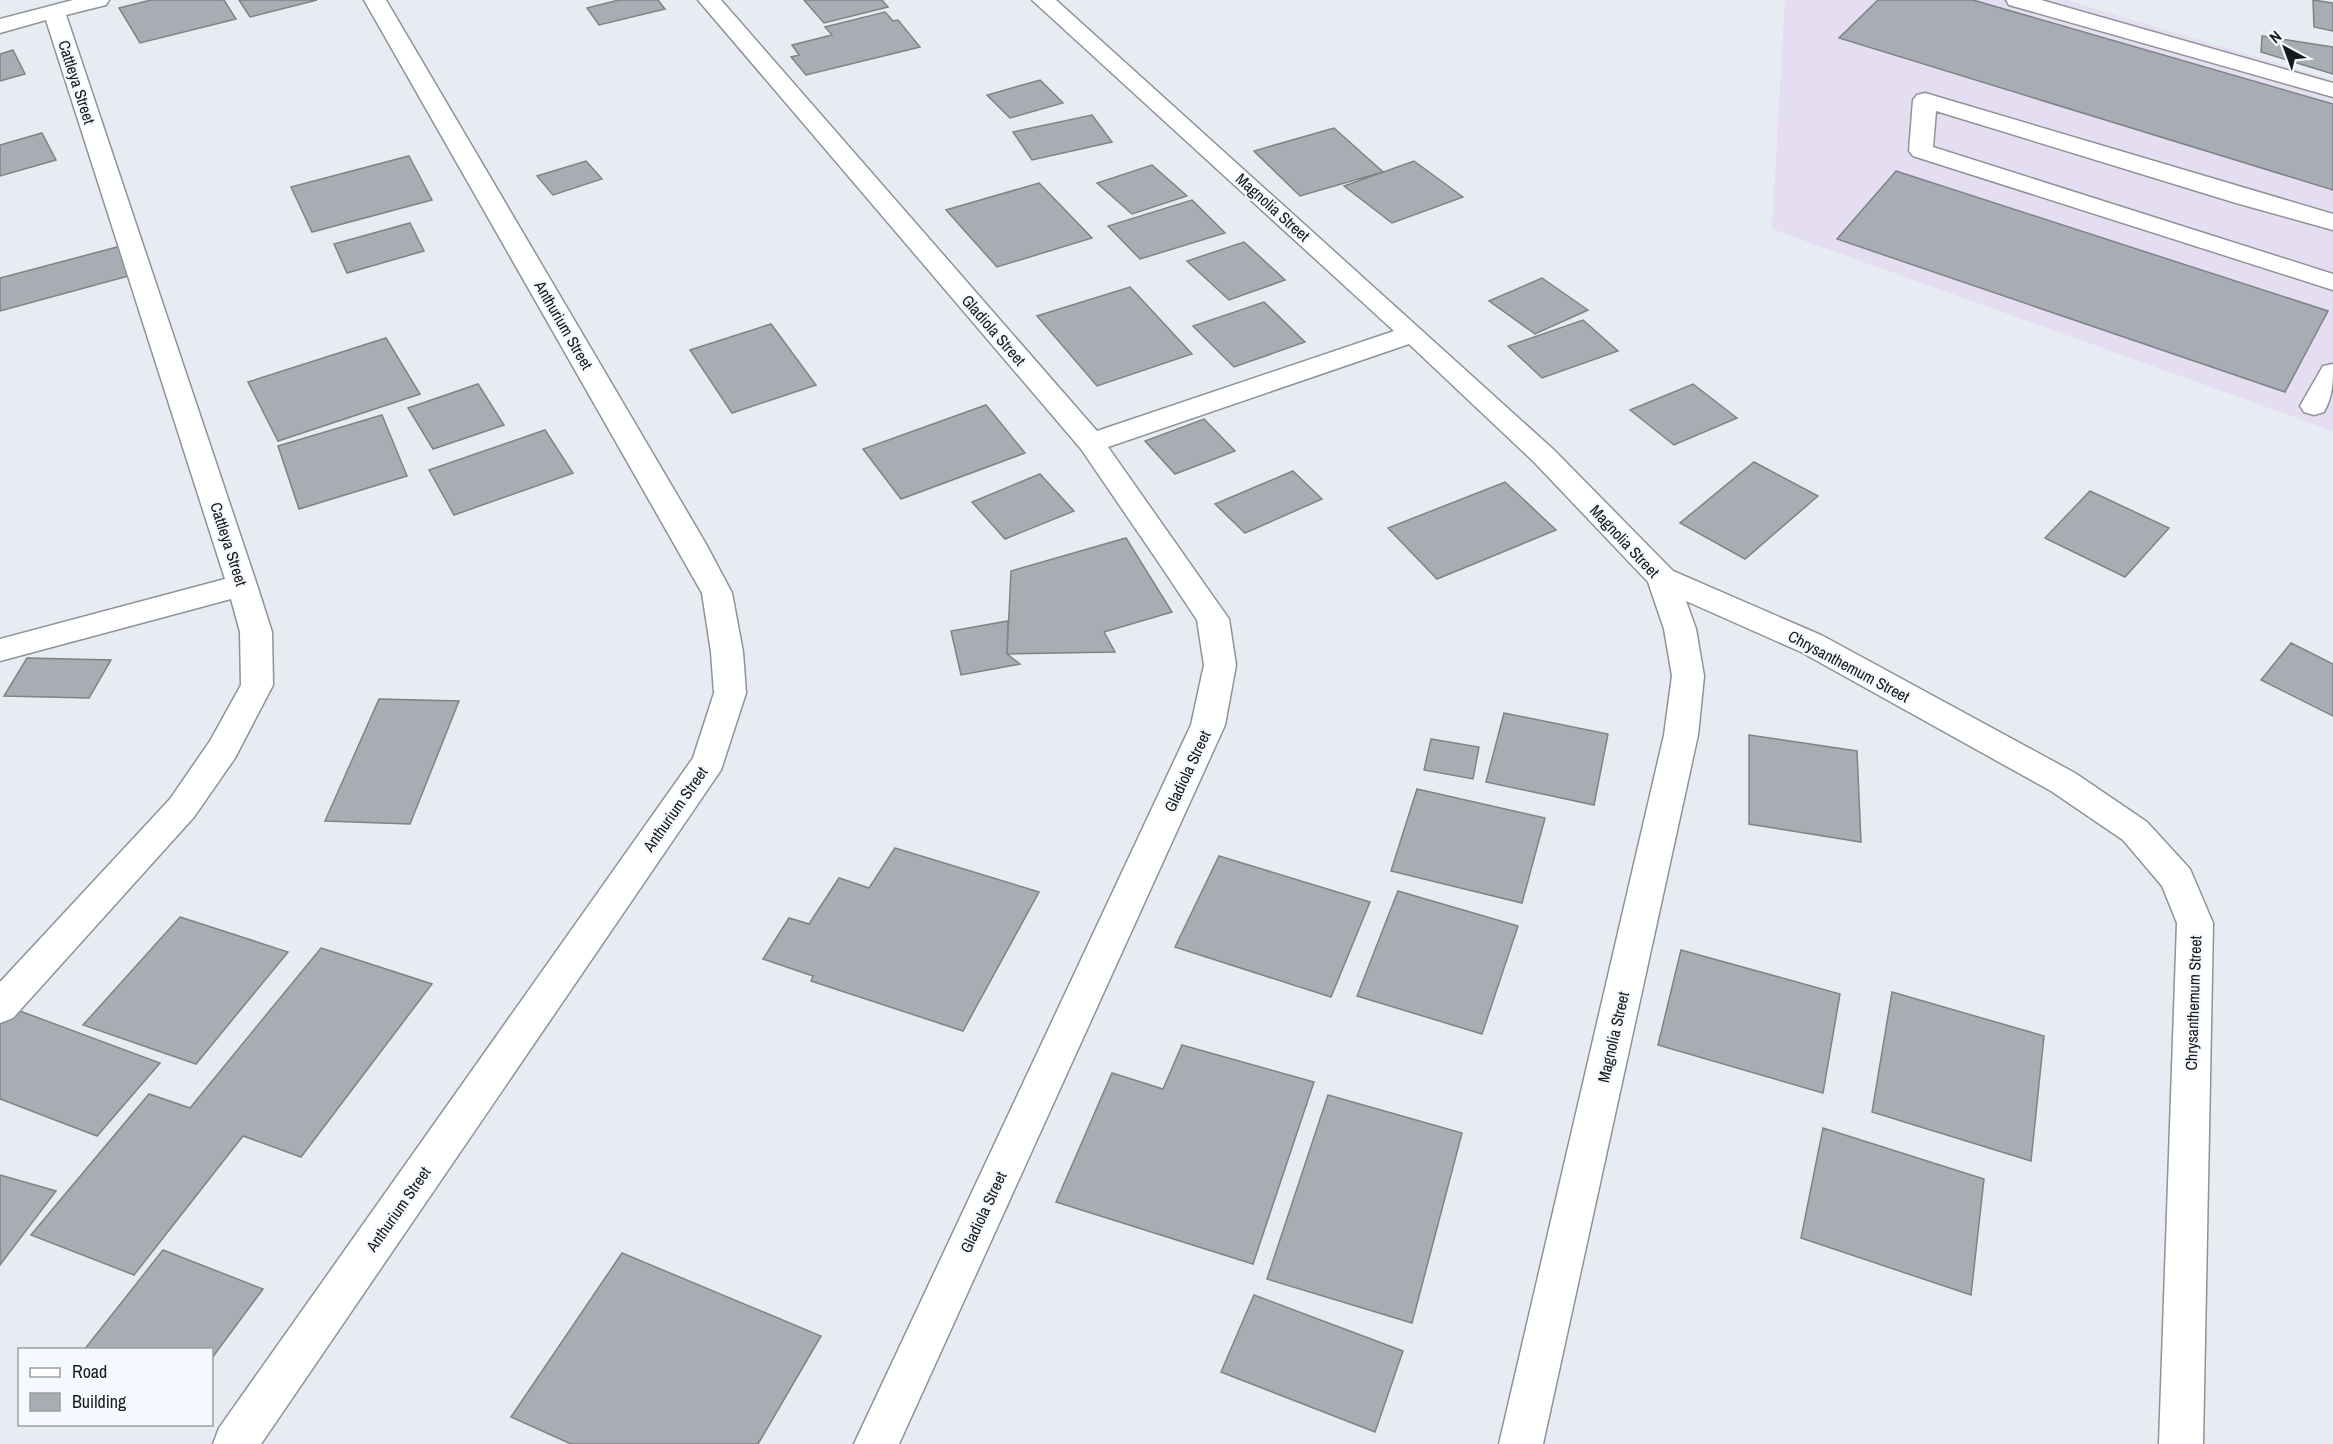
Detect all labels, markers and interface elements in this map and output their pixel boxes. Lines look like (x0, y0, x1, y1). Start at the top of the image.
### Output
north arrow (2255, 18, 2315, 78)
text: N (2264, 25, 2286, 48)
street label: Cattleya Street (53, 37, 101, 127)
street label: Magnolia Street (1231, 168, 1315, 246)
street label: Anthurium Street (529, 276, 598, 374)
street label: Gladiola Street (957, 290, 1031, 371)
street label: Cattleya Street (205, 499, 253, 589)
street label: Magnolia Street (1585, 500, 1665, 583)
street label: Chrysanthemum Street (1784, 625, 1914, 708)
street label: Gladiola Street (1159, 726, 1216, 815)
street label: Anthurium Street (637, 762, 713, 857)
street label: Chrysanthemum Street (2180, 935, 2206, 1071)
street label: Magnolia Street (1592, 989, 1634, 1085)
street label: Anthurium Street (360, 1162, 436, 1257)
street label: Gladiola Street (955, 1167, 1012, 1256)
legend (18, 1348, 213, 1426)
text: Road (72, 1359, 107, 1384)
text: Building (72, 1389, 127, 1414)

